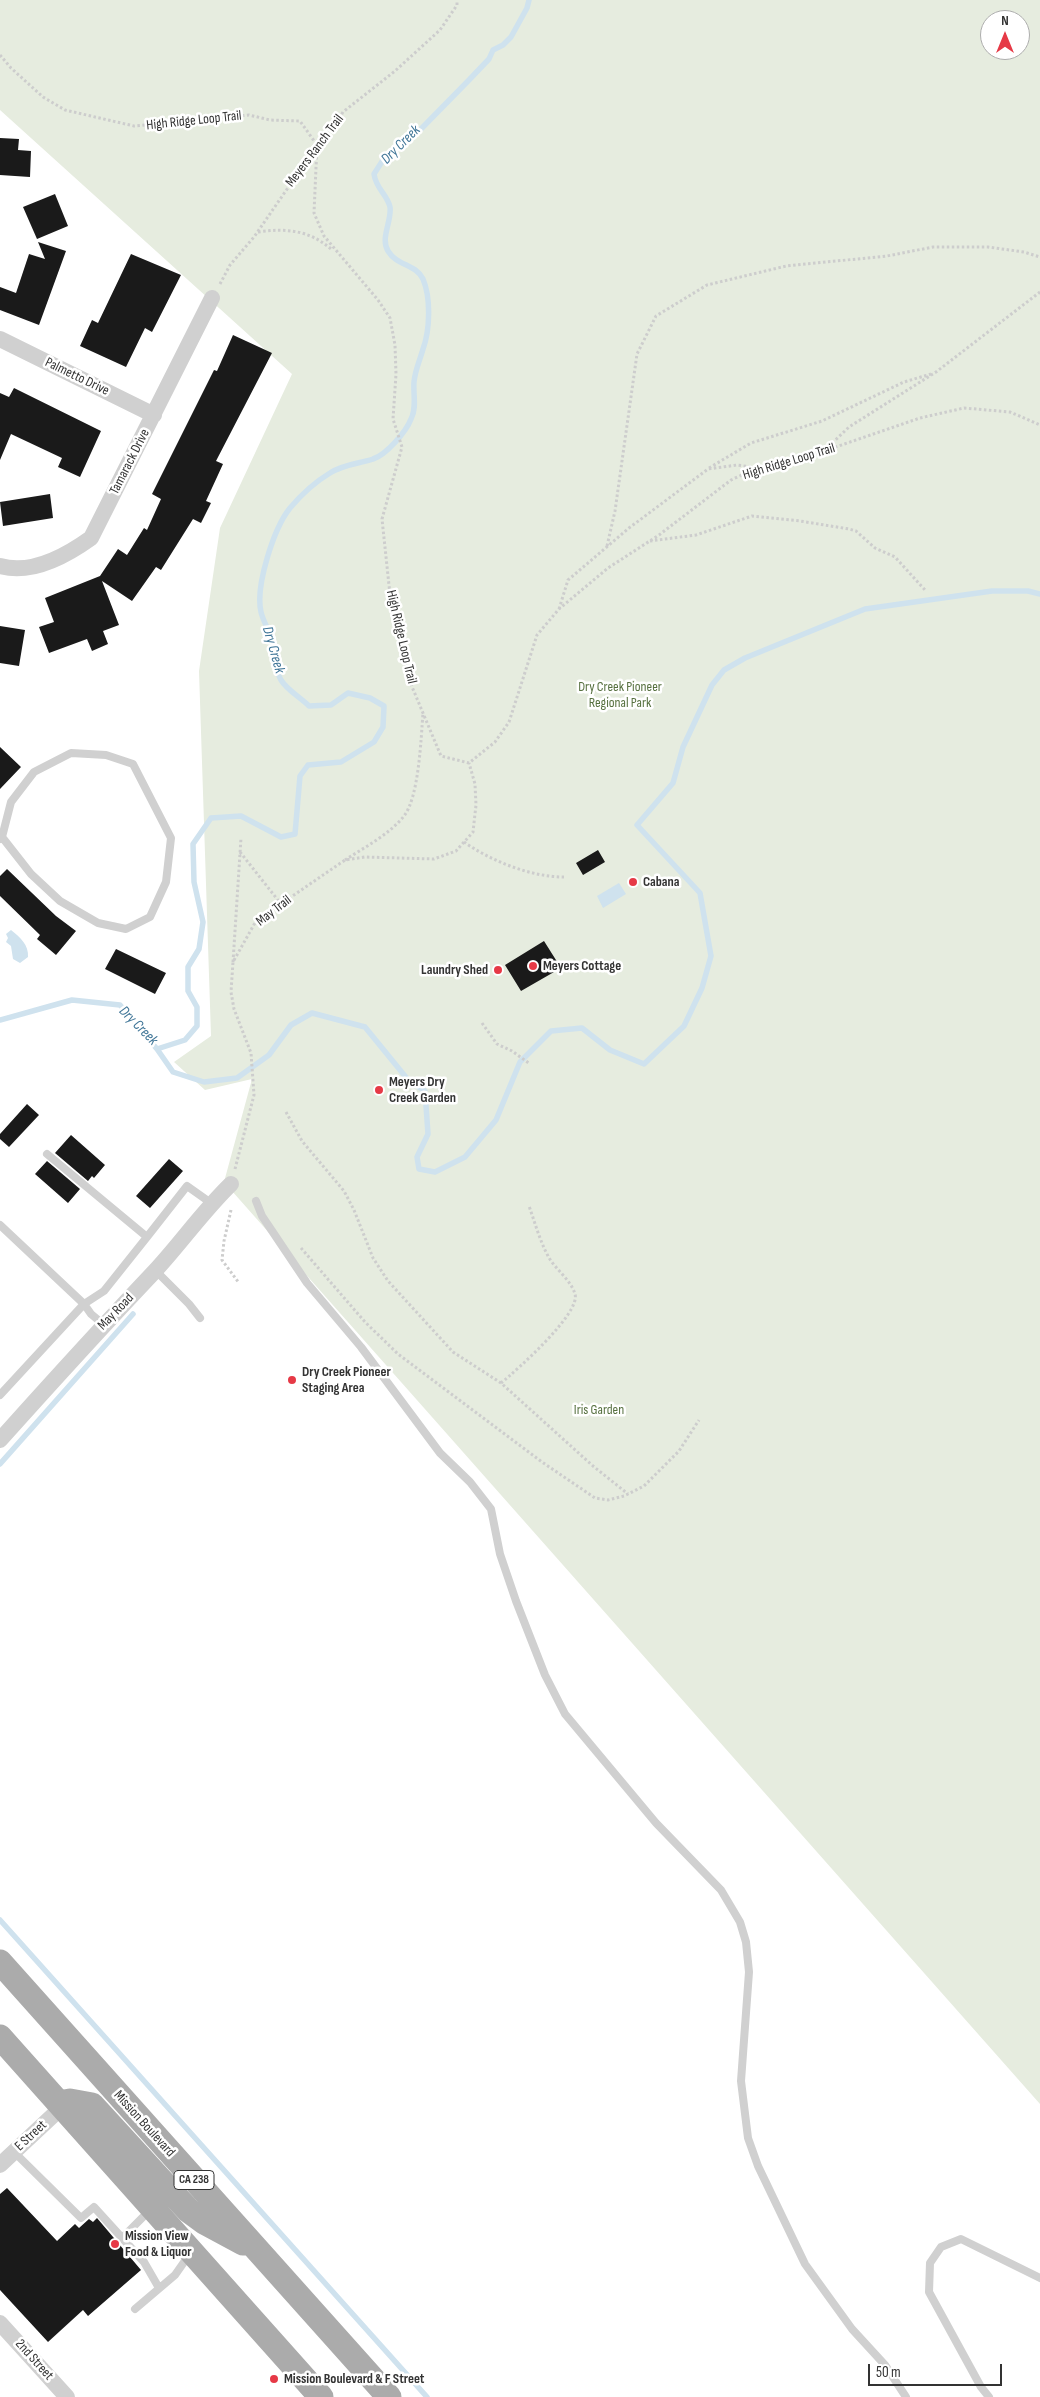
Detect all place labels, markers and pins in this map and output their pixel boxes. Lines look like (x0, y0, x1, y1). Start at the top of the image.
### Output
place label: Cabana (643, 874, 680, 890)
marker: Cabana (627, 876, 639, 888)
place label: Meyers Cottage (543, 958, 621, 974)
marker: Meyers Cottage (527, 960, 539, 972)
place label: Laundry Shed (421, 962, 488, 978)
marker: Laundry Shed (492, 964, 504, 976)
place label: Meyers Dry Creek Garden (389, 1074, 456, 1106)
marker: Meyers Dry Creek Garden (373, 1084, 385, 1096)
place label: Dry Creek Pioneer Staging Area (302, 1364, 391, 1396)
marker: Dry Creek Pioneer Staging Area (286, 1374, 298, 1386)
place label: Mission View Food & Liquor (125, 2228, 192, 2260)
marker: Mission View Food & Liquor (109, 2238, 121, 2250)
place label: Mission Boulevard & F Street (284, 2371, 424, 2387)
marker: Mission Boulevard & F Street (268, 2373, 280, 2385)

